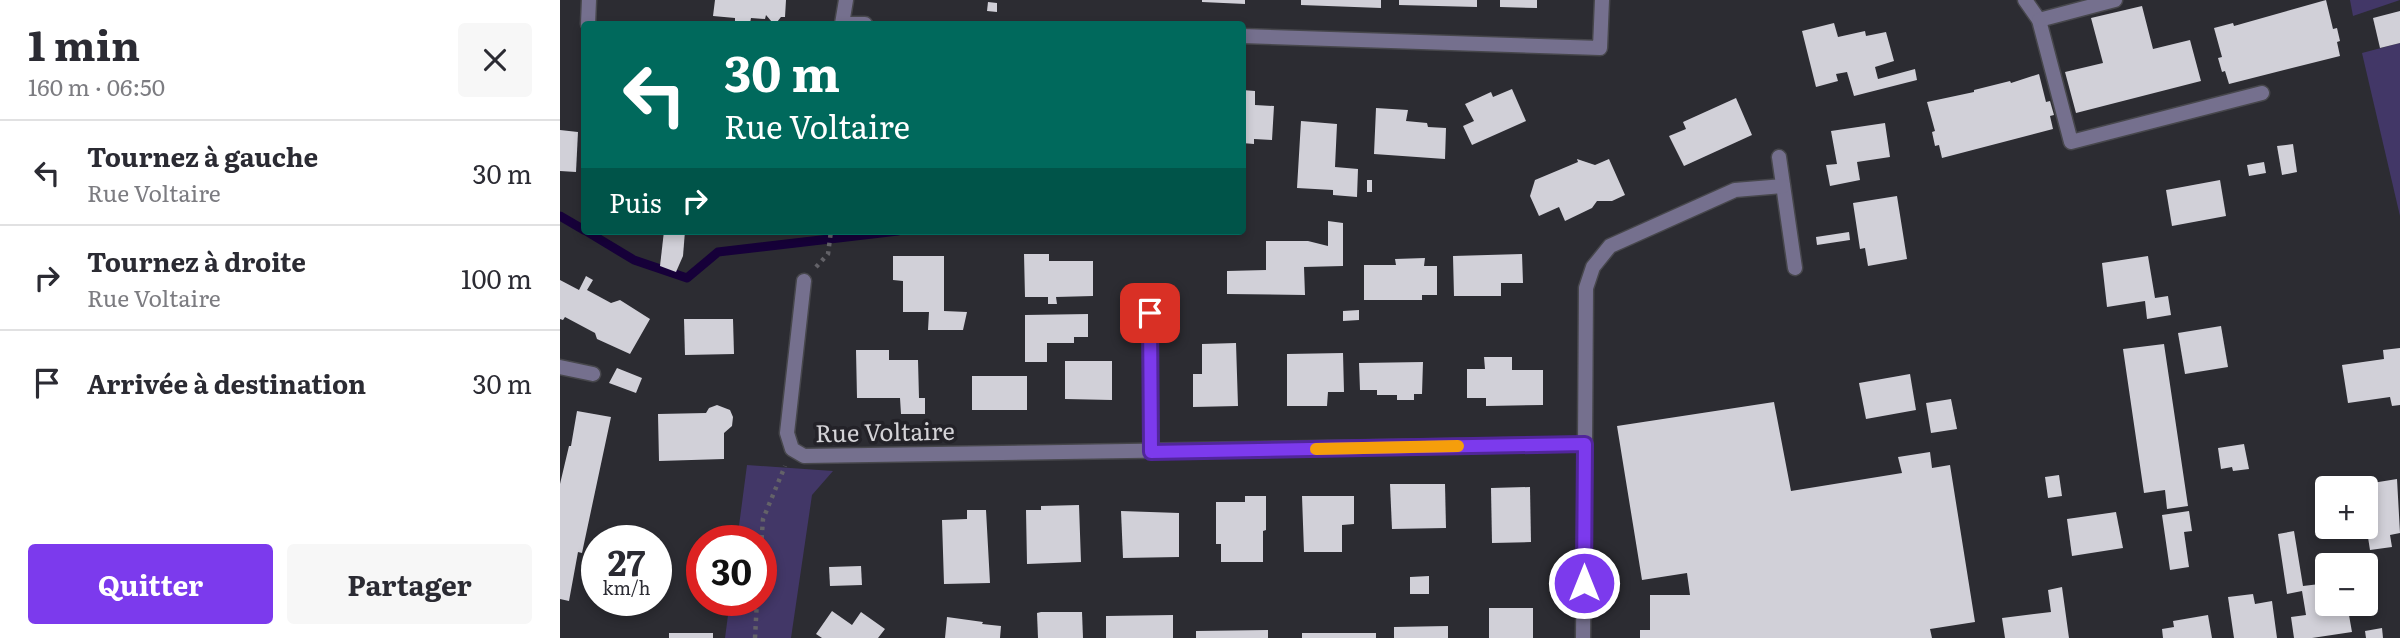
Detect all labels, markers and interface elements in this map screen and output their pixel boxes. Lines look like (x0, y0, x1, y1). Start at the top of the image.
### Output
text: 1 min (28, 12, 140, 74)
button: close (458, 23, 532, 97)
text: 30 m (724, 34, 840, 107)
icon: left (609, 49, 700, 140)
text: 160 m · 06:50 (28, 69, 165, 103)
text: Rue Voltaire (724, 101, 910, 149)
text: Tournez à gauche (87, 136, 318, 175)
text: 30 m (472, 153, 532, 192)
icon: left (28, 154, 66, 192)
text: Rue Voltaire (87, 175, 221, 209)
text: Puis (609, 182, 662, 221)
icon: right (676, 182, 714, 220)
text: Tournez à droite (87, 241, 306, 280)
text: 100 m (461, 258, 532, 297)
icon: right (28, 259, 66, 297)
text: Rue Voltaire (87, 280, 221, 314)
pin (1120, 283, 1180, 343)
icon: arrive (1131, 294, 1169, 332)
text: Arrivée à destination (87, 363, 366, 402)
text: 30 m (472, 363, 532, 402)
icon: arrive (28, 364, 66, 402)
street label: Rue Voltaire (815, 412, 955, 449)
map controls (2315, 476, 2378, 616)
button: + (2315, 476, 2378, 539)
speed limit sign: 30 (686, 525, 777, 616)
text: 27 (608, 535, 645, 587)
button: Quitter (28, 544, 273, 624)
button: Partager (287, 544, 532, 624)
position arrow (1547, 546, 1621, 620)
button: − (2315, 553, 2378, 616)
text: km/h (603, 574, 650, 601)

